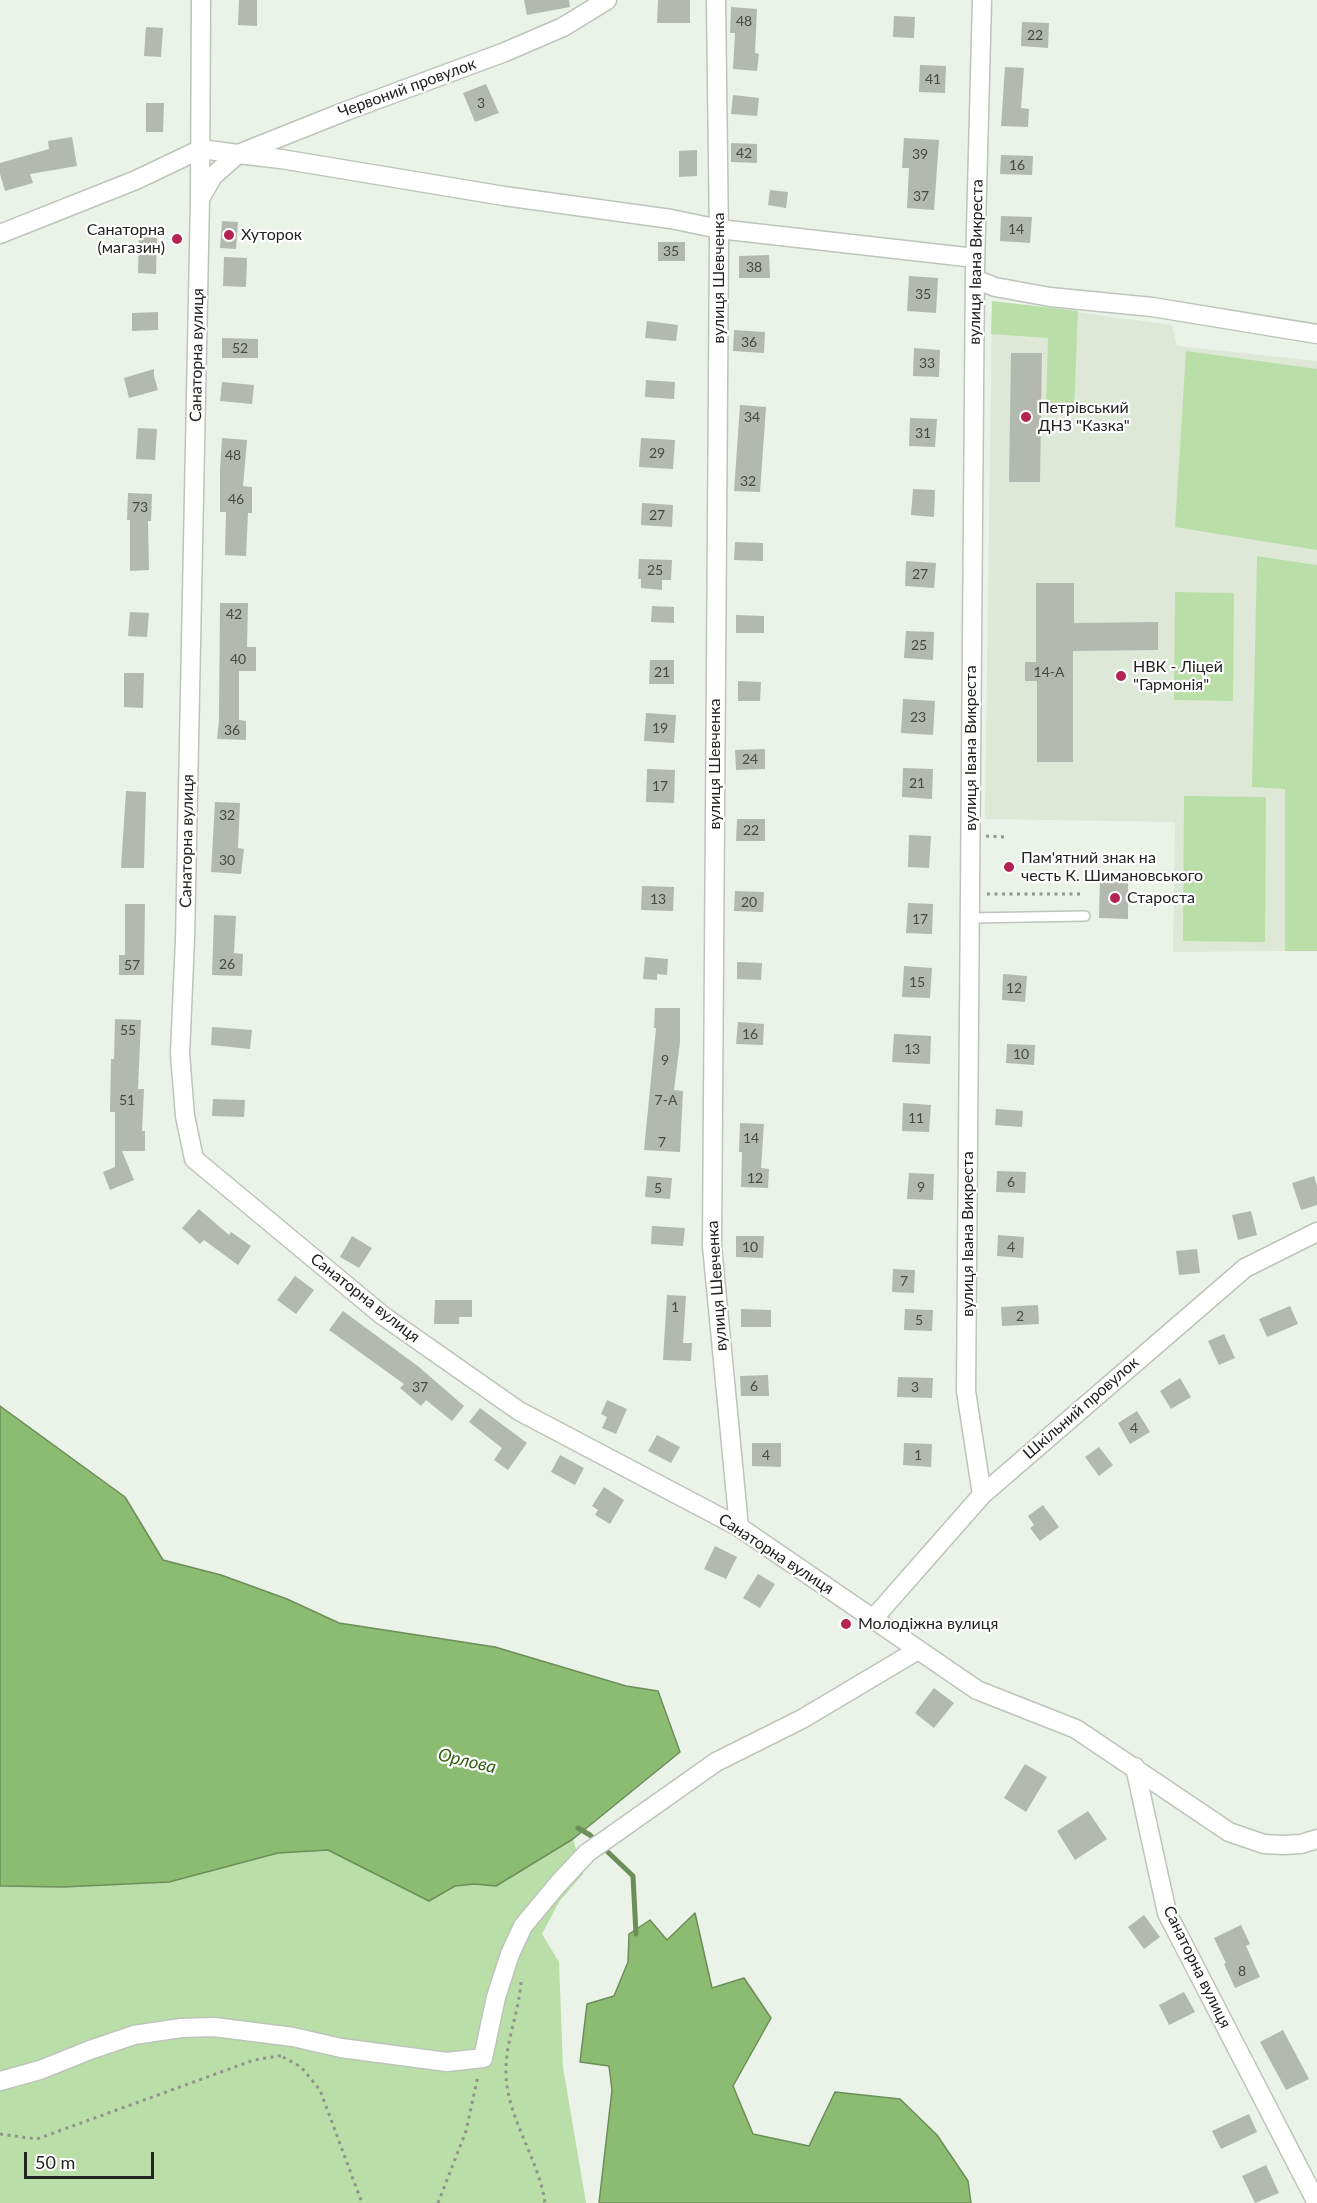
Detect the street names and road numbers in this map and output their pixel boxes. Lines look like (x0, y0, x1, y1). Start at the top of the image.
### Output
street label: Червоний провулок (335, 54, 479, 122)
street label: вулиця Івана Викреста (965, 179, 987, 345)
street label: вулиця Шевченка (709, 213, 729, 343)
street label: Санаторна вулиця (186, 288, 208, 422)
street label: вулиця Івана Викреста (961, 665, 981, 831)
street label: вулиця Шевченка (705, 699, 725, 829)
street label: Санаторна вулиця (176, 774, 198, 908)
street label: вулиця Івана Викреста (958, 1151, 978, 1317)
street label: вулиця Шевченка (703, 1220, 731, 1352)
street label: Санаторна вулиця (306, 1249, 424, 1347)
street label: Шкільний провулок (1019, 1353, 1143, 1463)
street label: Санаторна вулиця (715, 1510, 837, 1598)
street label: Санаторна вулиця (1159, 1903, 1235, 2031)

